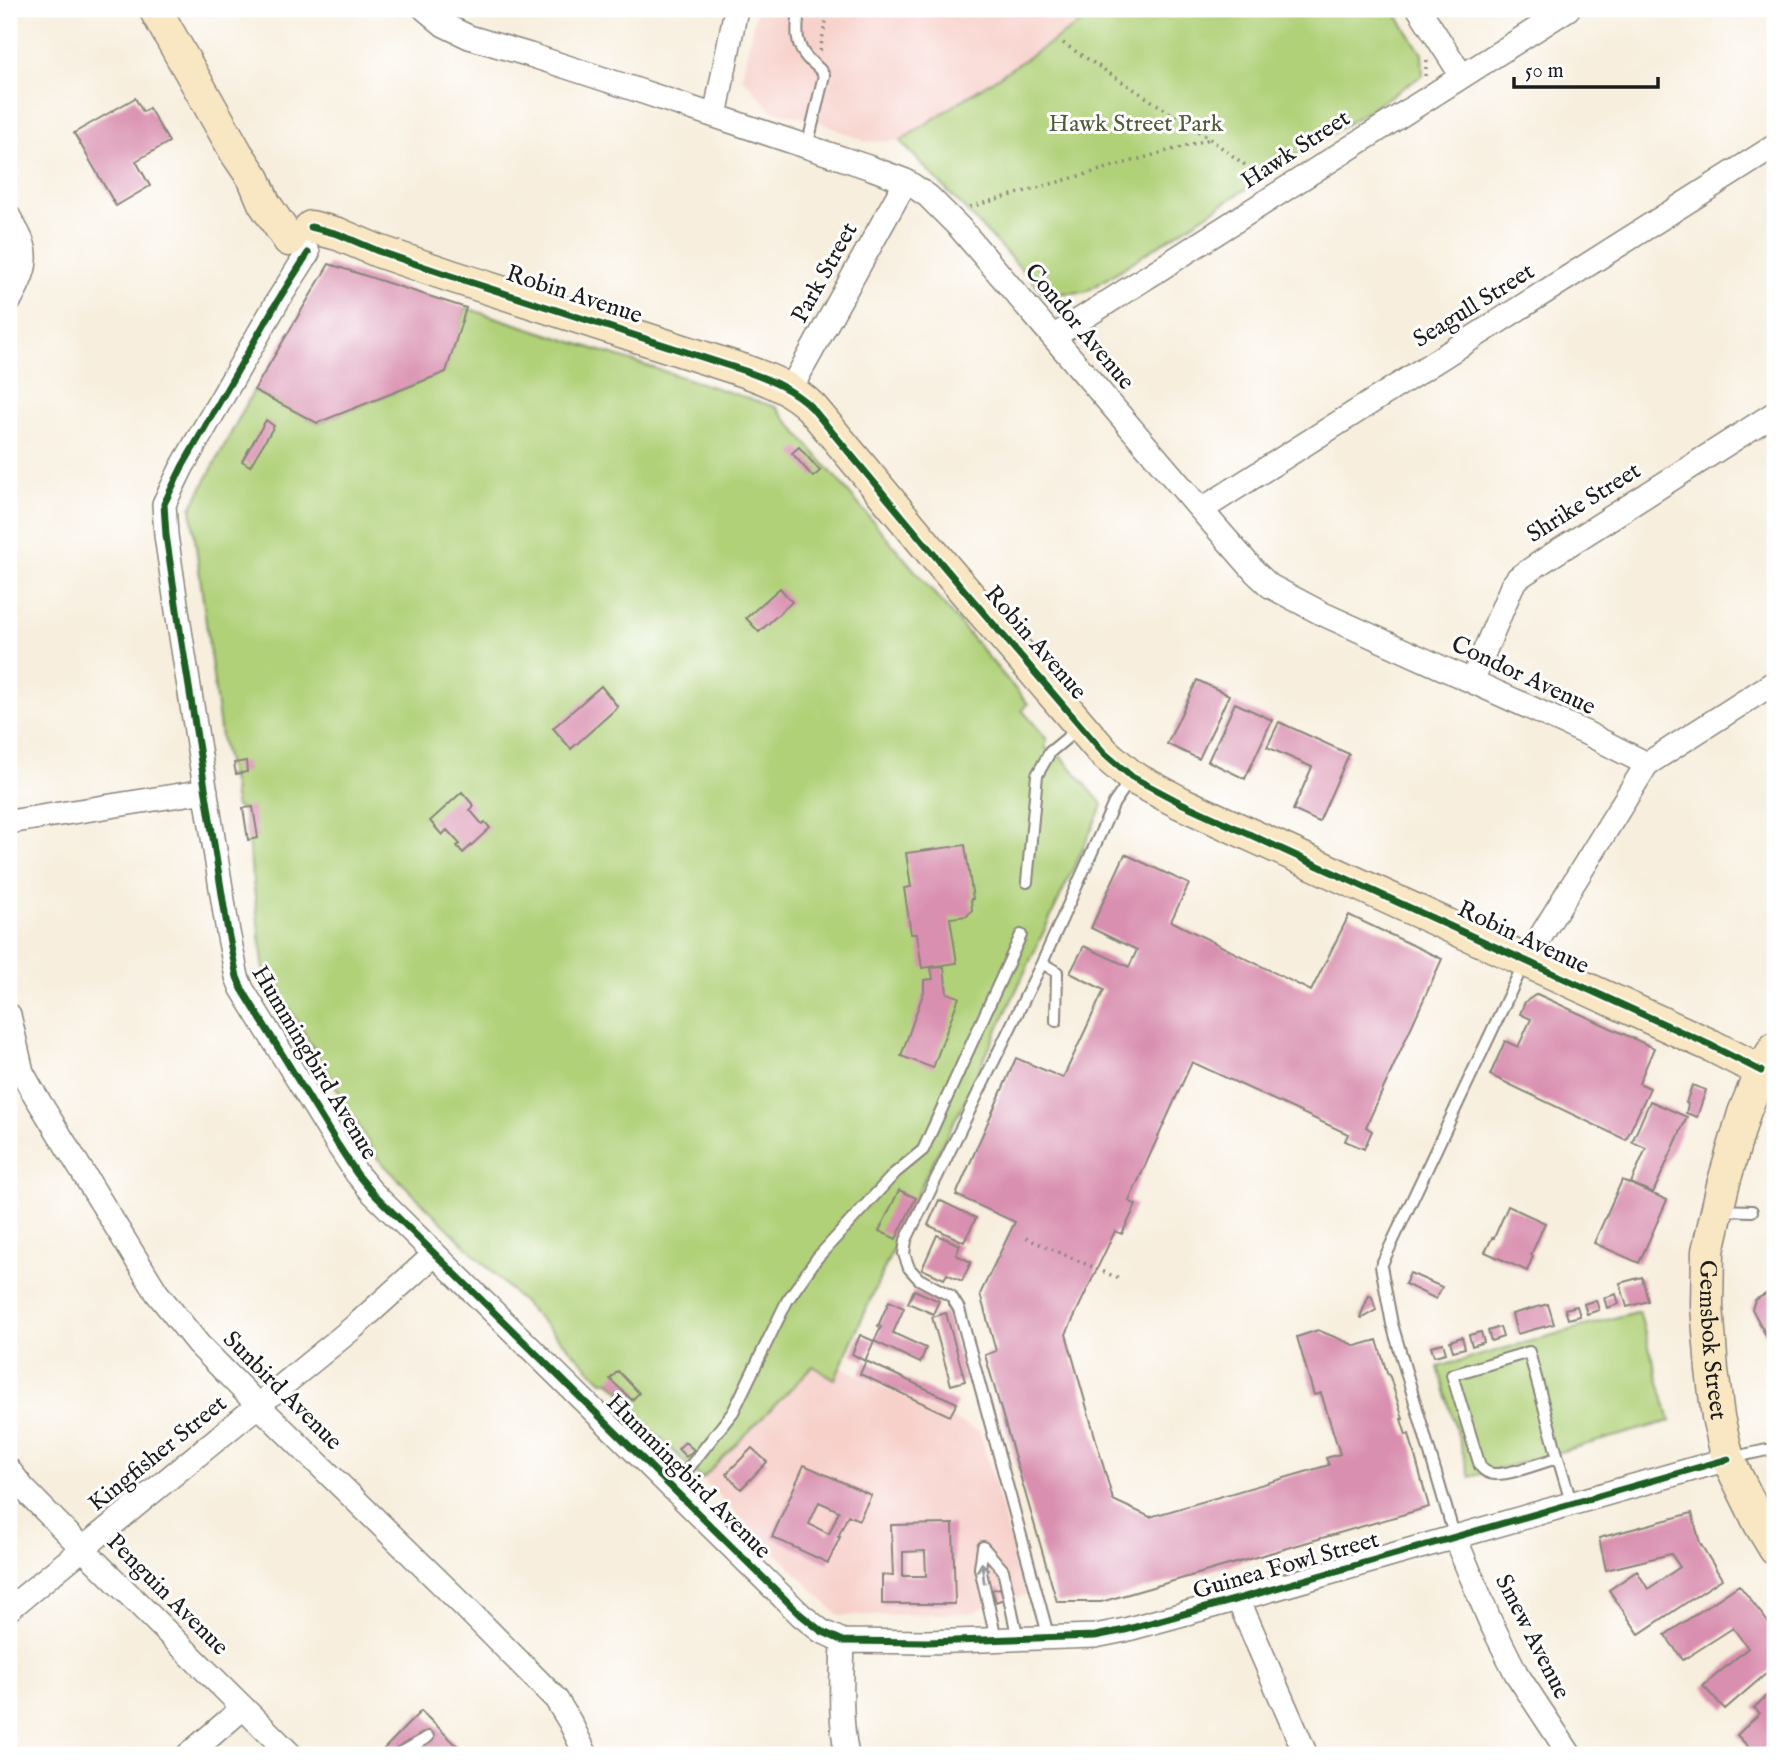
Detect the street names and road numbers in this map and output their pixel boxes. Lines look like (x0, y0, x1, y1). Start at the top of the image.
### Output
street label: Hawk Street (1236, 103, 1356, 197)
street label: Park Street (785, 217, 865, 329)
street label: Condor Avenue (1017, 257, 1141, 397)
street label: Seagull Street (1408, 257, 1540, 355)
street label: Robin Avenue (502, 258, 646, 332)
street label: Shrike Street (1521, 456, 1647, 550)
street label: Robin Avenue (977, 579, 1093, 707)
street label: Condor Avenue (1446, 629, 1600, 723)
street label: Robin Avenue (1452, 894, 1594, 982)
street label: Hummingbird Avenue (244, 960, 384, 1166)
street label: Gemsbok Street (1691, 1260, 1734, 1422)
street label: Sunbird Avenue (216, 1325, 348, 1457)
street label: Hummingbird Avenue (599, 1388, 777, 1566)
street label: Kingfisher Street (82, 1389, 234, 1519)
street label: Guinea Fowl Street (1189, 1525, 1383, 1607)
street label: Penguin Avenue (99, 1527, 235, 1663)
street label: Smew Avenue (1487, 1569, 1577, 1705)

